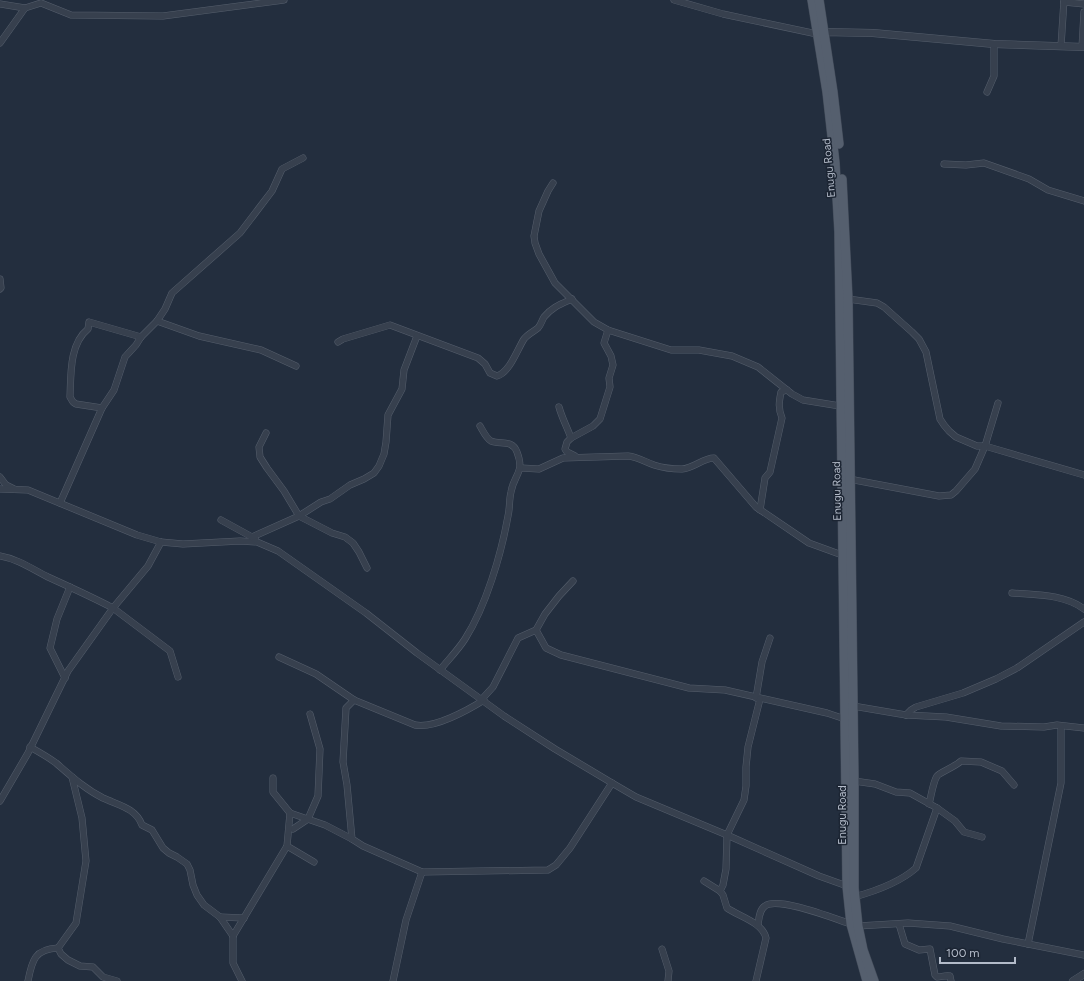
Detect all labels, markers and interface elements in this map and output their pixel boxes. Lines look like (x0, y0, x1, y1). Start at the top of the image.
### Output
street label: Enugu Road (820, 138, 838, 198)
street label: Enugu Road (830, 461, 844, 521)
street label: Enugu Road (836, 785, 849, 845)
scale bar (940, 939, 1015, 965)
text: 100 m (946, 946, 980, 960)

